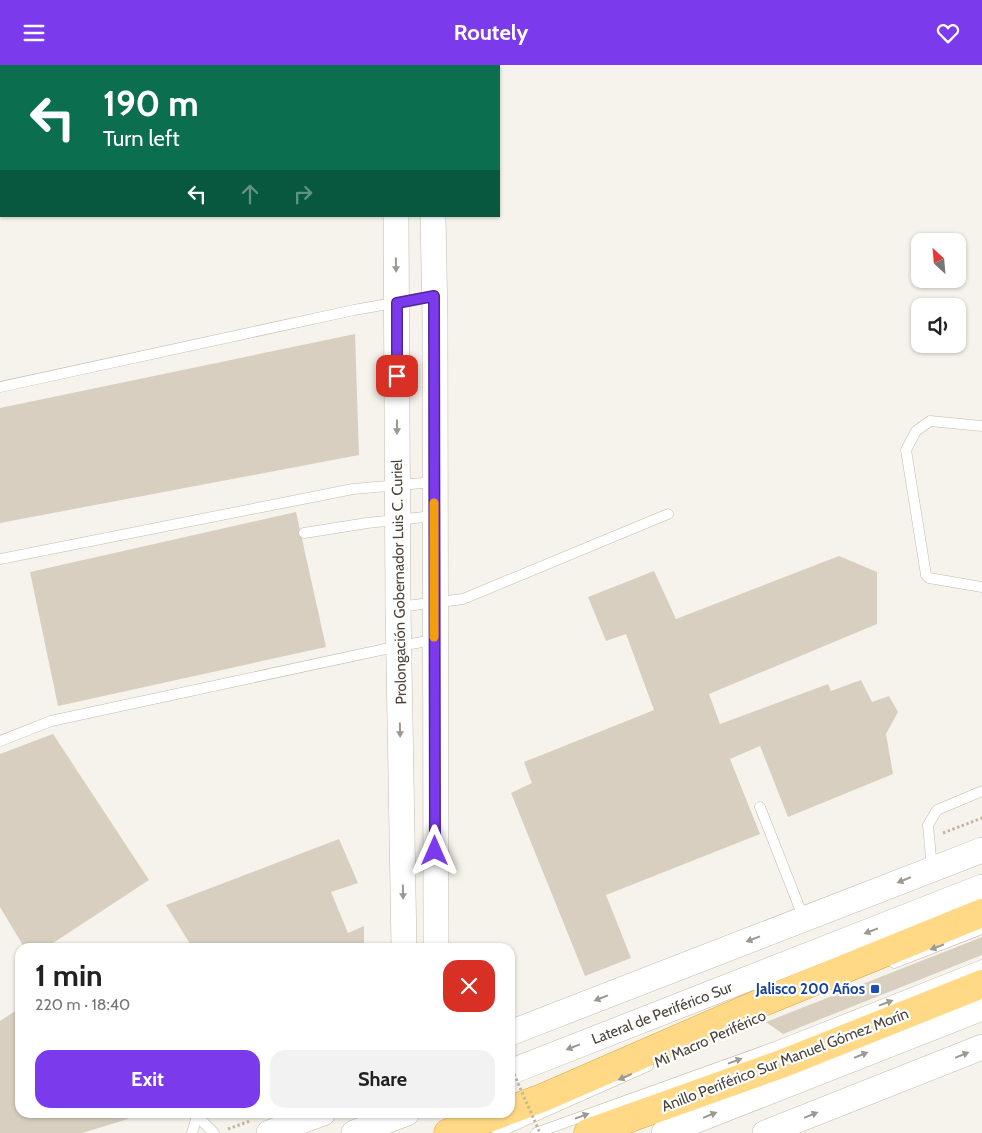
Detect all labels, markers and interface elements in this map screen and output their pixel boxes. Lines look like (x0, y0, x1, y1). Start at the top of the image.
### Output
icon: menu (20, 19, 48, 47)
text: Routely (454, 19, 528, 46)
icon: heart (934, 19, 962, 47)
text: 190 m (103, 82, 199, 125)
icon: left (20, 85, 85, 150)
text: Turn left (103, 125, 180, 152)
icon: left (183, 180, 211, 208)
icon: ahead (236, 180, 264, 208)
icon: right (289, 180, 317, 208)
north arrow (911, 233, 966, 287)
map controls (911, 233, 966, 353)
one-way arrow (392, 257, 400, 273)
button: sound (911, 298, 966, 353)
pin (376, 355, 418, 397)
icon: arrive (383, 362, 411, 390)
one-way arrow (393, 420, 401, 436)
street label: Prolongación Gobernador Luis C. Curiel (388, 459, 410, 705)
one-way arrow (396, 722, 404, 738)
position arrow (408, 824, 460, 876)
one-way arrow (896, 876, 911, 884)
one-way arrow (399, 885, 407, 901)
one-way arrow (864, 928, 879, 935)
one-way arrow (745, 936, 760, 944)
one-way arrow (929, 944, 944, 951)
text: 1 min (35, 957, 103, 994)
button: close (443, 960, 495, 1012)
street label: Lateral de Periférico Sur (589, 978, 735, 1048)
place label: Jalisco 200 Años (755, 980, 865, 998)
marker: Jalisco 200 Años (869, 983, 881, 995)
one-way arrow (593, 994, 608, 1002)
text: 220 m · 18:40 (35, 995, 130, 1014)
one-way arrow (879, 999, 894, 1006)
street label: Anillo Periférico Sur Manuel Gómez Morín (659, 1004, 911, 1116)
street label: Mi Macro Periférico (651, 1006, 769, 1072)
one-way arrow (566, 1044, 581, 1052)
button: Exit (35, 1050, 260, 1108)
button: Share (270, 1050, 495, 1108)
one-way arrow (854, 1051, 868, 1059)
one-way arrow (955, 1051, 970, 1059)
one-way arrow (728, 1057, 743, 1065)
one-way arrow (618, 1073, 632, 1081)
one-way arrow (702, 1111, 717, 1118)
one-way arrow (804, 1111, 819, 1119)
one-way arrow (575, 1112, 590, 1120)

